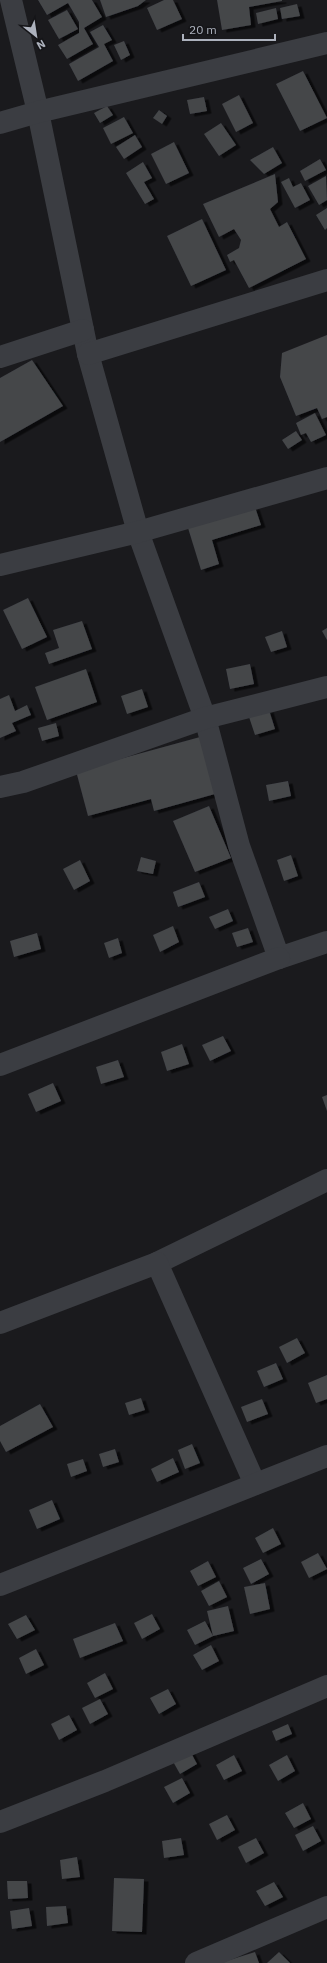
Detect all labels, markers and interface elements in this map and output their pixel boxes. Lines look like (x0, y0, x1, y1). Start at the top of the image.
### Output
north arrow (16, 16, 56, 56)
scale bar (183, 16, 275, 42)
text: 20 m (189, 22, 217, 37)
text: N (34, 37, 48, 53)

